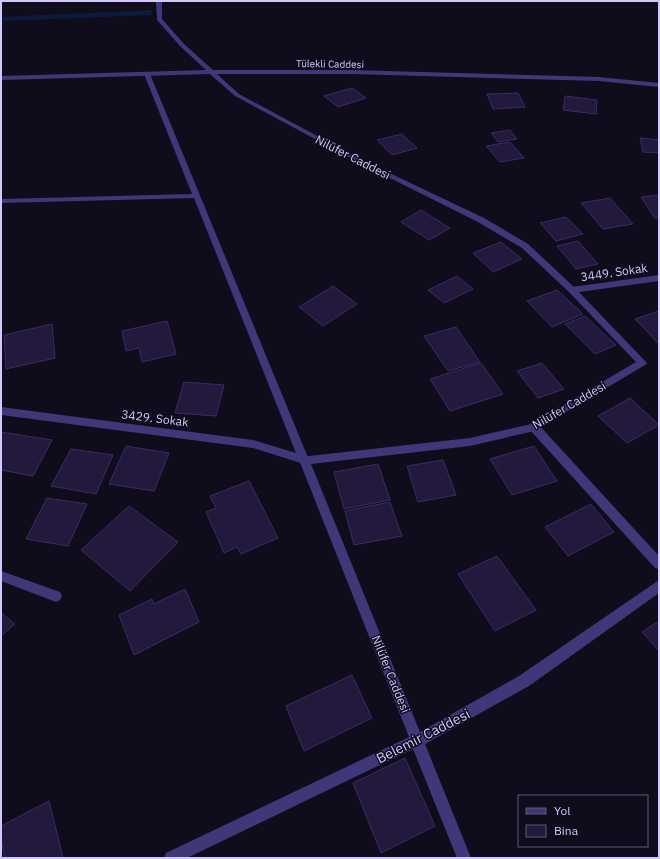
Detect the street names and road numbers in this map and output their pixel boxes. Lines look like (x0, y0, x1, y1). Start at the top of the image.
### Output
street label: Tülekli Caddesi (296, 57, 364, 71)
street label: Nilüfer Caddesi (313, 132, 393, 182)
street label: 3449. Sokak (579, 260, 649, 284)
street label: Nilüfer Caddesi (530, 378, 608, 432)
street label: 3429. Sokak (121, 406, 190, 430)
street label: Nilüfer Caddesi (369, 633, 413, 715)
street label: Belemir Caddesi (373, 705, 473, 767)

